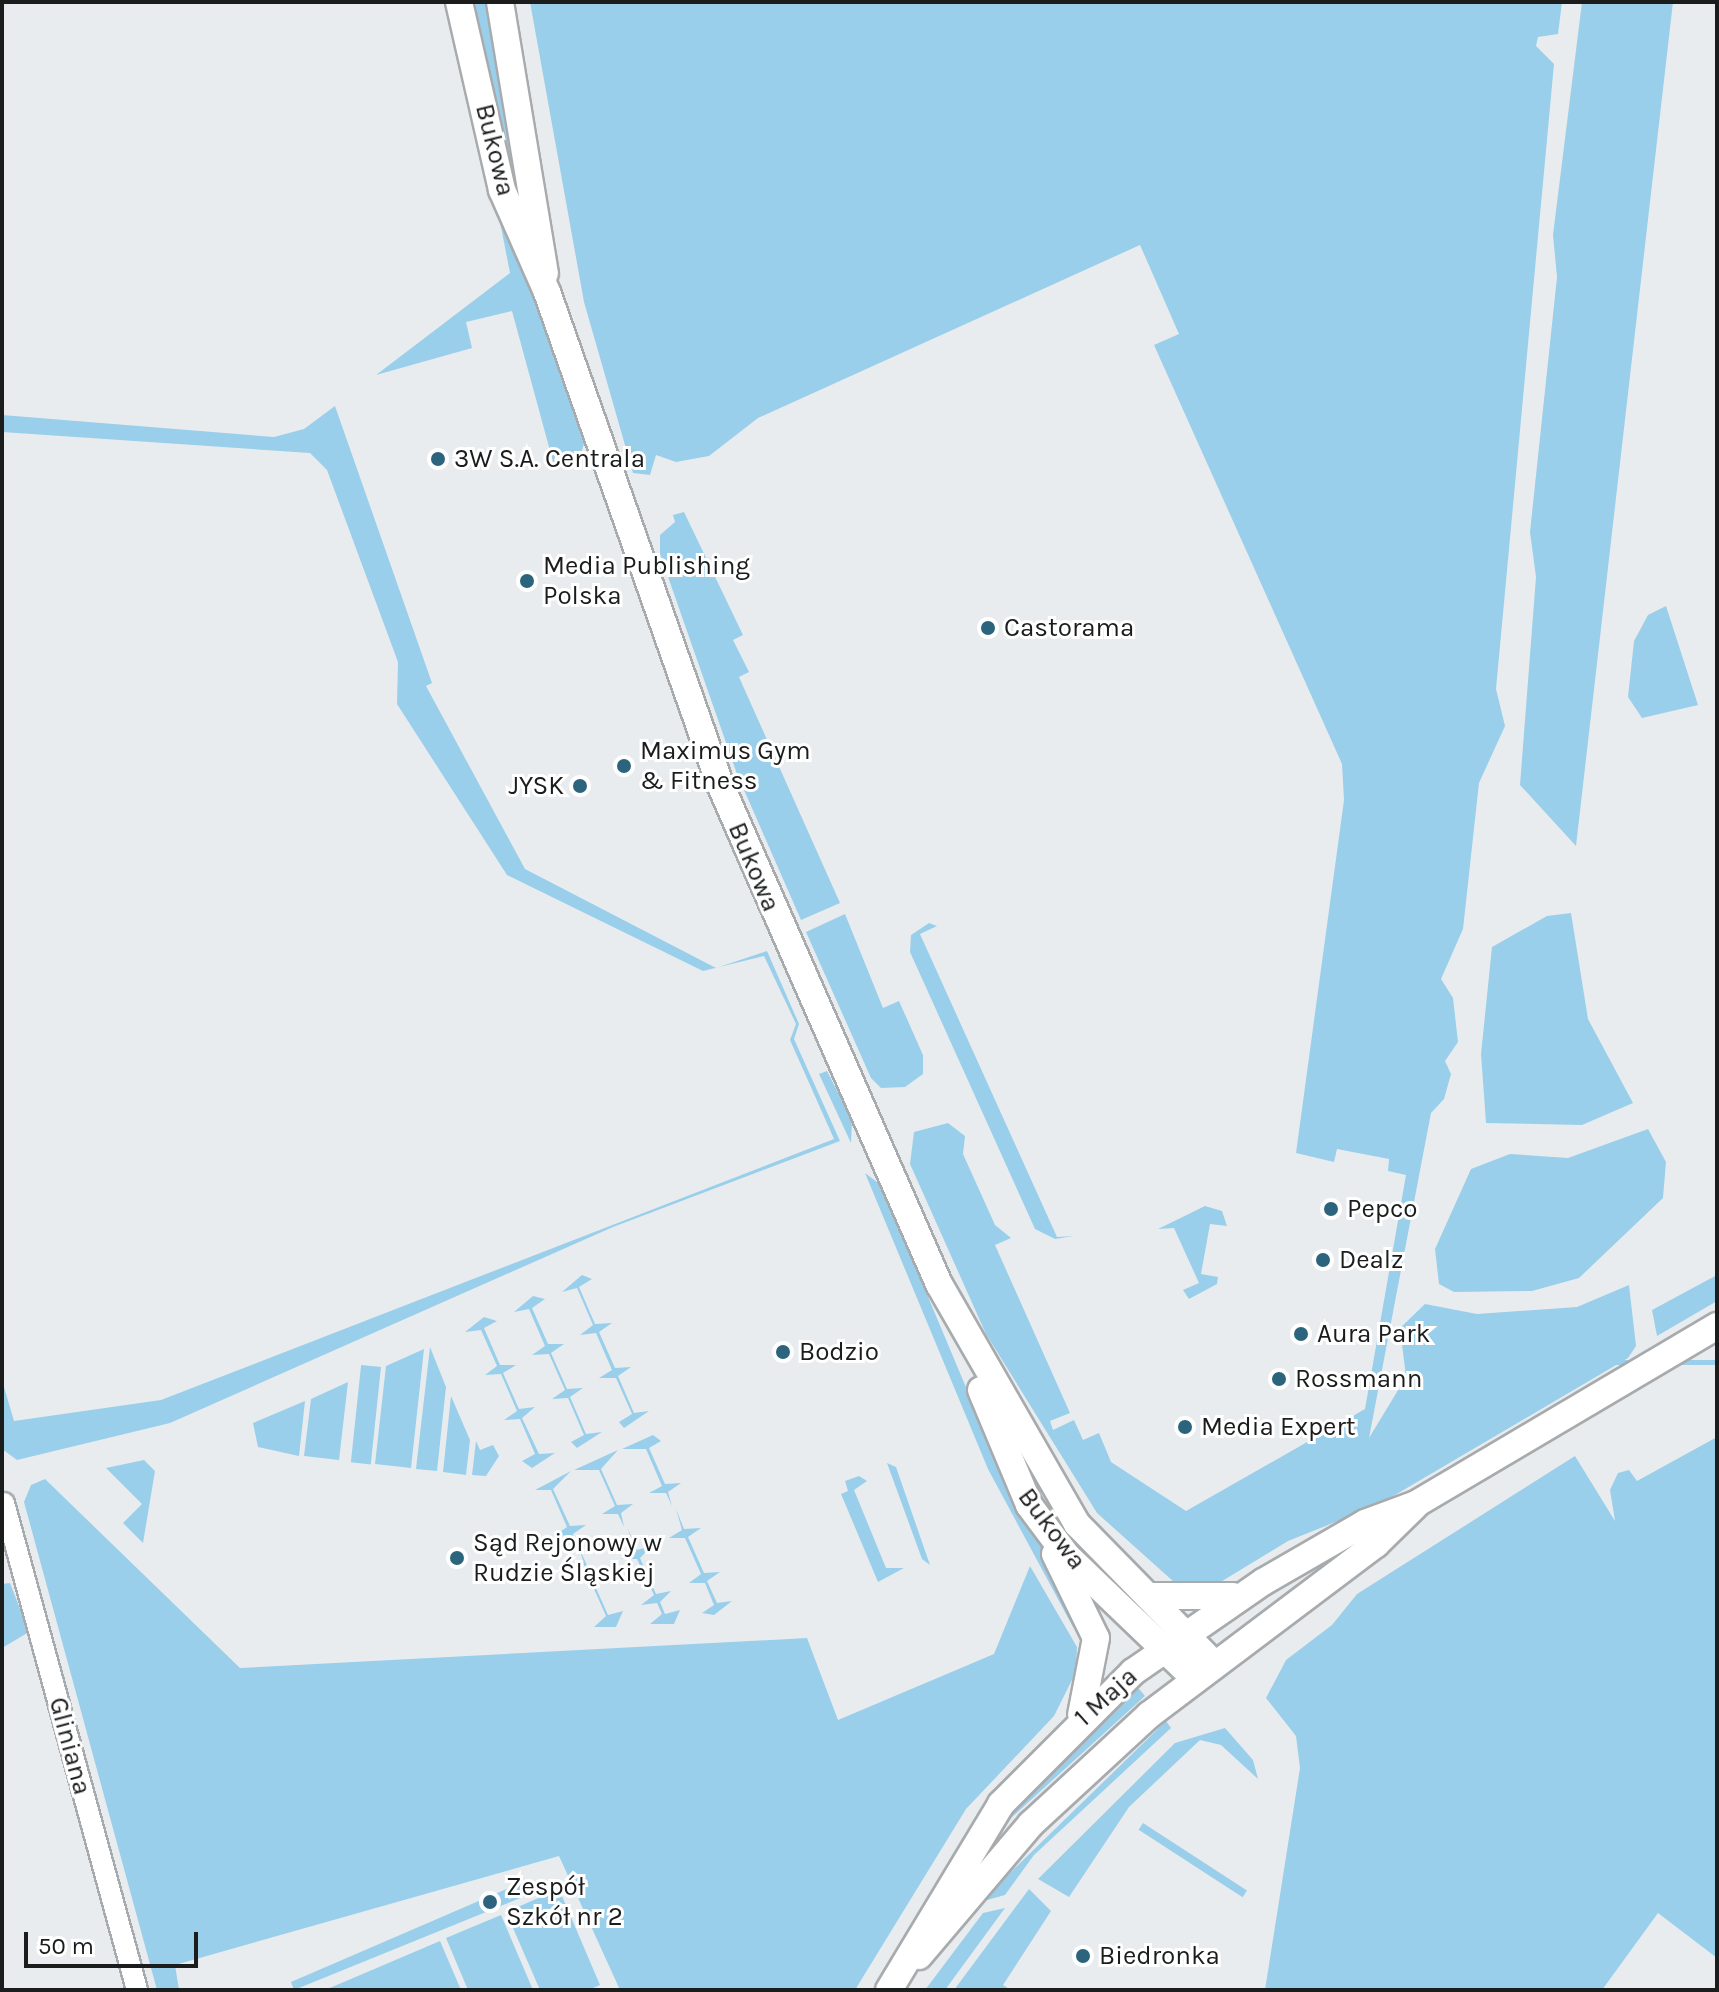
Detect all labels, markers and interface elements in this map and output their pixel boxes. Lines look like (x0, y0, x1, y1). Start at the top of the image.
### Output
street label: Bukowa (469, 101, 521, 199)
place label: 3W S.A. Centrala (454, 443, 645, 475)
marker: 3W S.A. Centrala (429, 450, 447, 468)
place label: Media Publishing Polska (543, 550, 750, 612)
marker: Media Publishing Polska (518, 572, 536, 590)
place label: Castorama (1004, 612, 1134, 644)
marker: Castorama (979, 619, 997, 637)
place label: Maximus Gym & Fitness (640, 735, 810, 796)
marker: Maximus Gym & Fitness (615, 757, 633, 775)
place label: JYSK (508, 770, 564, 802)
marker: JYSK (571, 777, 589, 795)
street label: Bukowa (721, 818, 787, 916)
place label: Pepco (1347, 1193, 1418, 1225)
marker: Pepco (1322, 1200, 1340, 1218)
place label: Dealz (1339, 1244, 1403, 1276)
marker: Dealz (1314, 1251, 1332, 1269)
place label: Aura Park (1317, 1318, 1430, 1350)
marker: Aura Park (1292, 1325, 1310, 1343)
place label: Bodzio (799, 1336, 879, 1368)
marker: Bodzio (774, 1343, 792, 1361)
place label: Rossmann (1295, 1363, 1422, 1395)
marker: Rossmann (1270, 1370, 1288, 1388)
place label: Media Expert (1201, 1411, 1356, 1443)
marker: Media Expert (1176, 1418, 1194, 1436)
street label: Bukowa (1011, 1482, 1093, 1576)
place label: Sąd Rejonowy w Rudzie Śląskiej (473, 1527, 662, 1588)
marker: Sąd Rejonowy w Rudzie Śląskiej (448, 1549, 466, 1567)
street label: 1 Maja (1068, 1661, 1144, 1733)
street label: Gliniana (42, 1694, 98, 1798)
place label: Zespół Szkół nr 2 (506, 1871, 623, 1932)
marker: Zespół Szkół nr 2 (481, 1893, 499, 1911)
scale bar (28, 1916, 202, 1966)
text: 50 m (38, 1932, 94, 1960)
place label: Biedronka (1099, 1940, 1220, 1972)
marker: Biedronka (1074, 1947, 1092, 1965)

